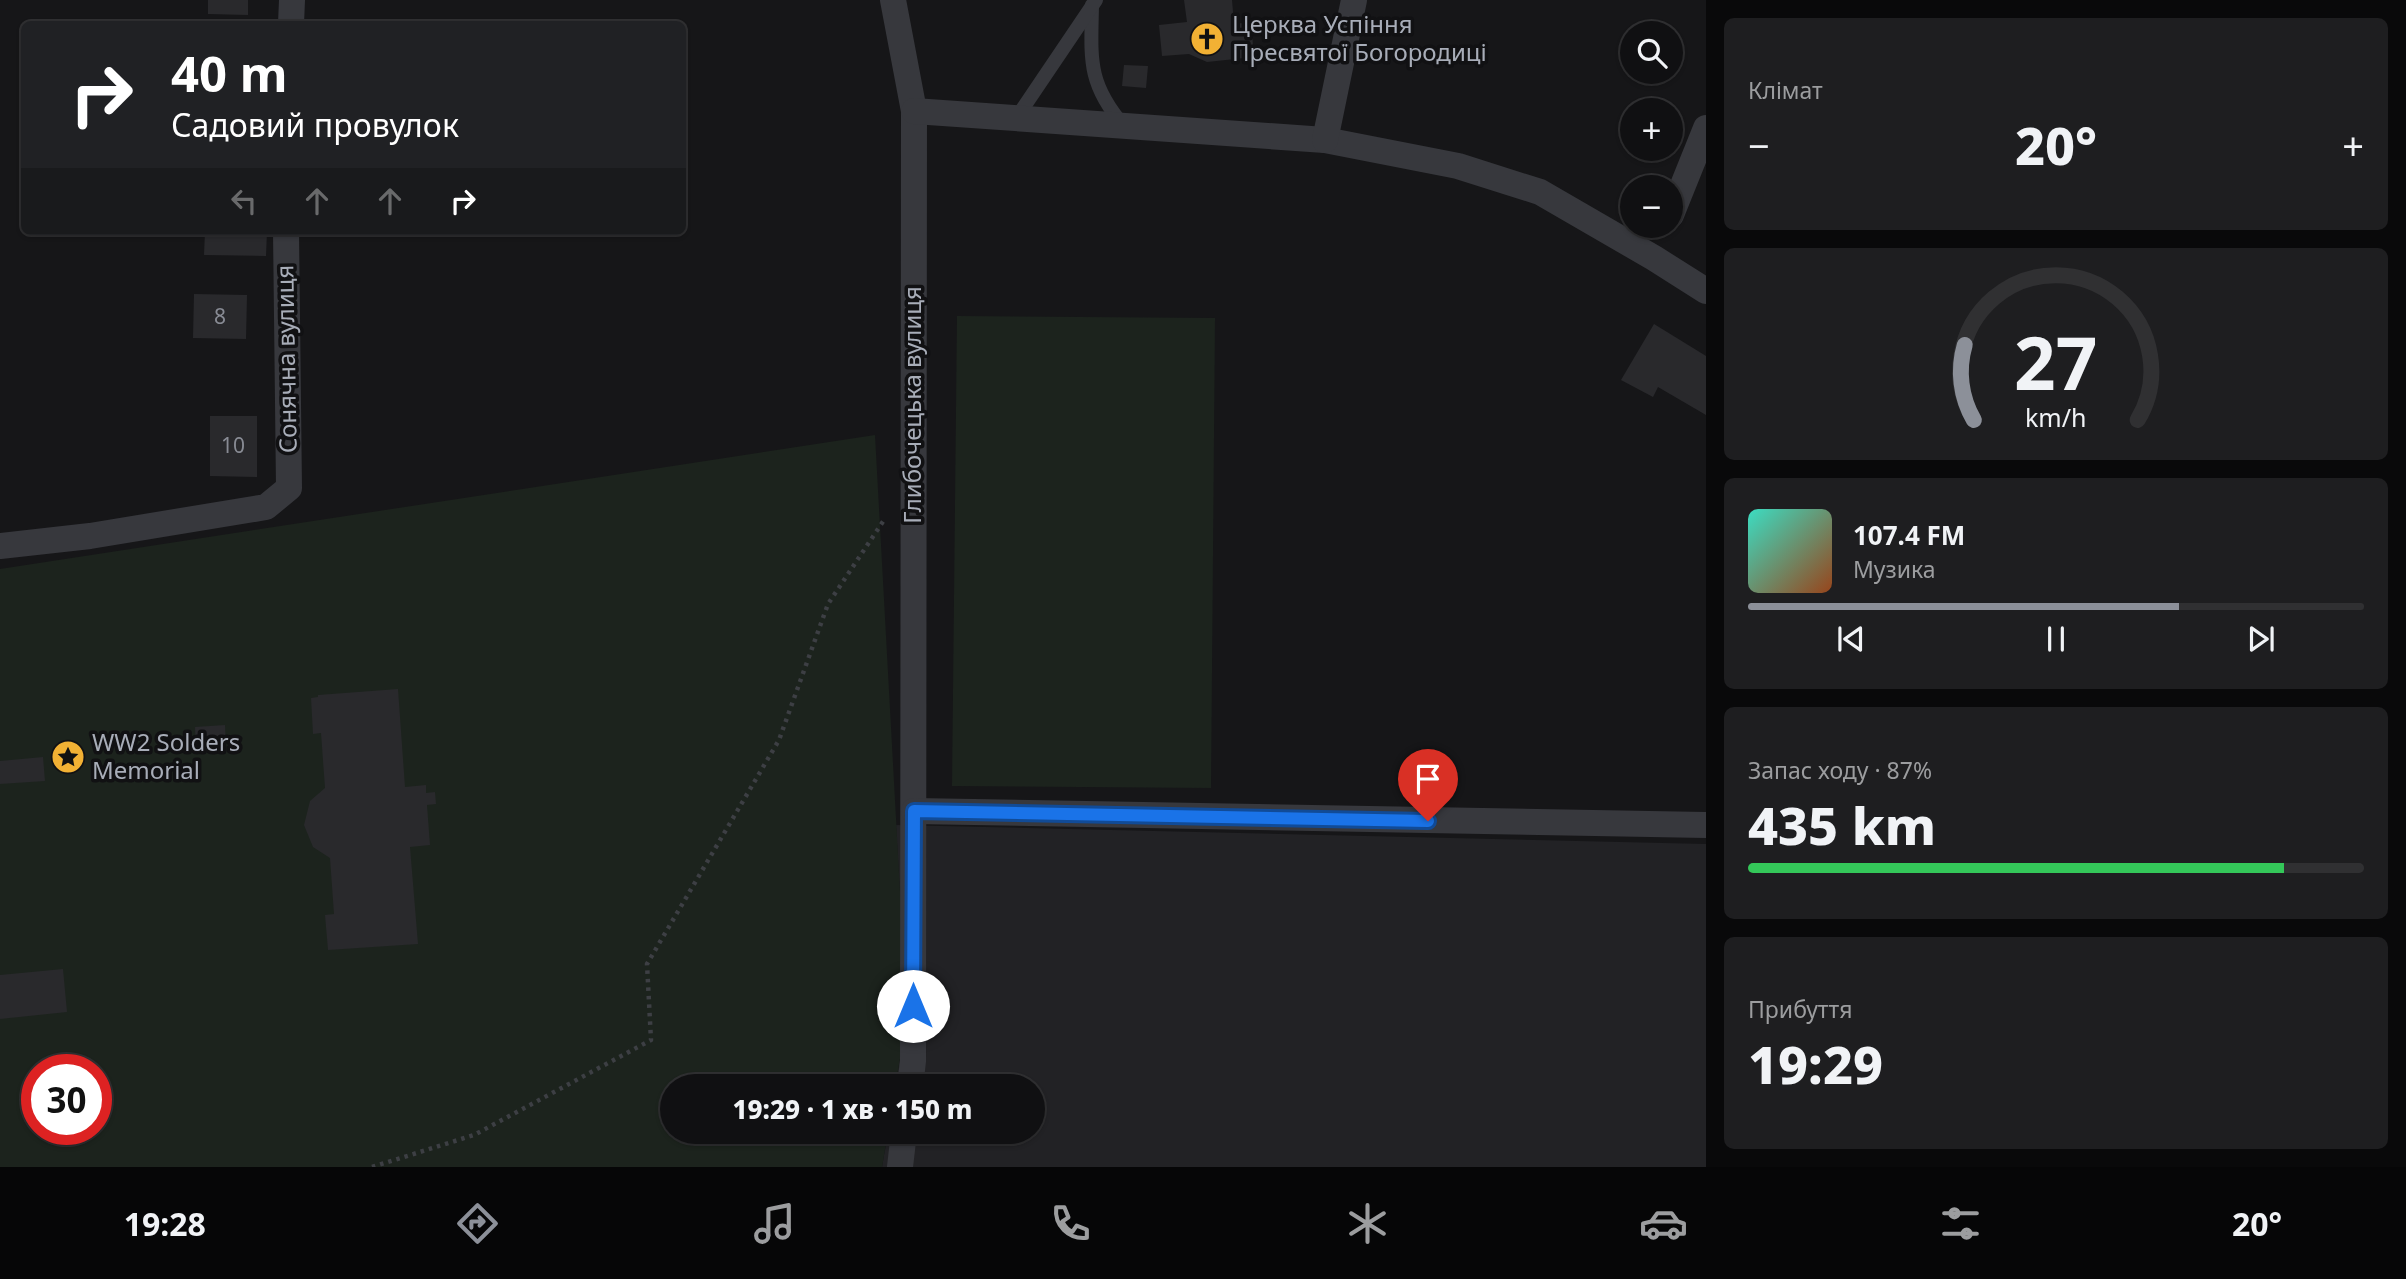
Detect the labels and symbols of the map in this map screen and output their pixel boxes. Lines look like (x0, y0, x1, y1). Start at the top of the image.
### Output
place label: Церква Успіння Пресвятої Богородиці (1232, 7, 1487, 68)
church icon: Церква Успіння Пресвятої Богородиці (1188, 20, 1226, 58)
street label: Сонячна вулиця (267, 265, 304, 454)
street label: Глибочецька вулиця (895, 286, 928, 524)
house number: 8 (214, 302, 226, 330)
house number: 10 (221, 431, 245, 459)
place label: WW2 Solders Memorial (92, 725, 240, 786)
place icon: WW2 Solders Memorial (49, 738, 87, 776)
pin (1398, 749, 1458, 821)
position arrow (876, 969, 950, 1043)
speed limit sign: 30 (21, 1054, 112, 1145)

